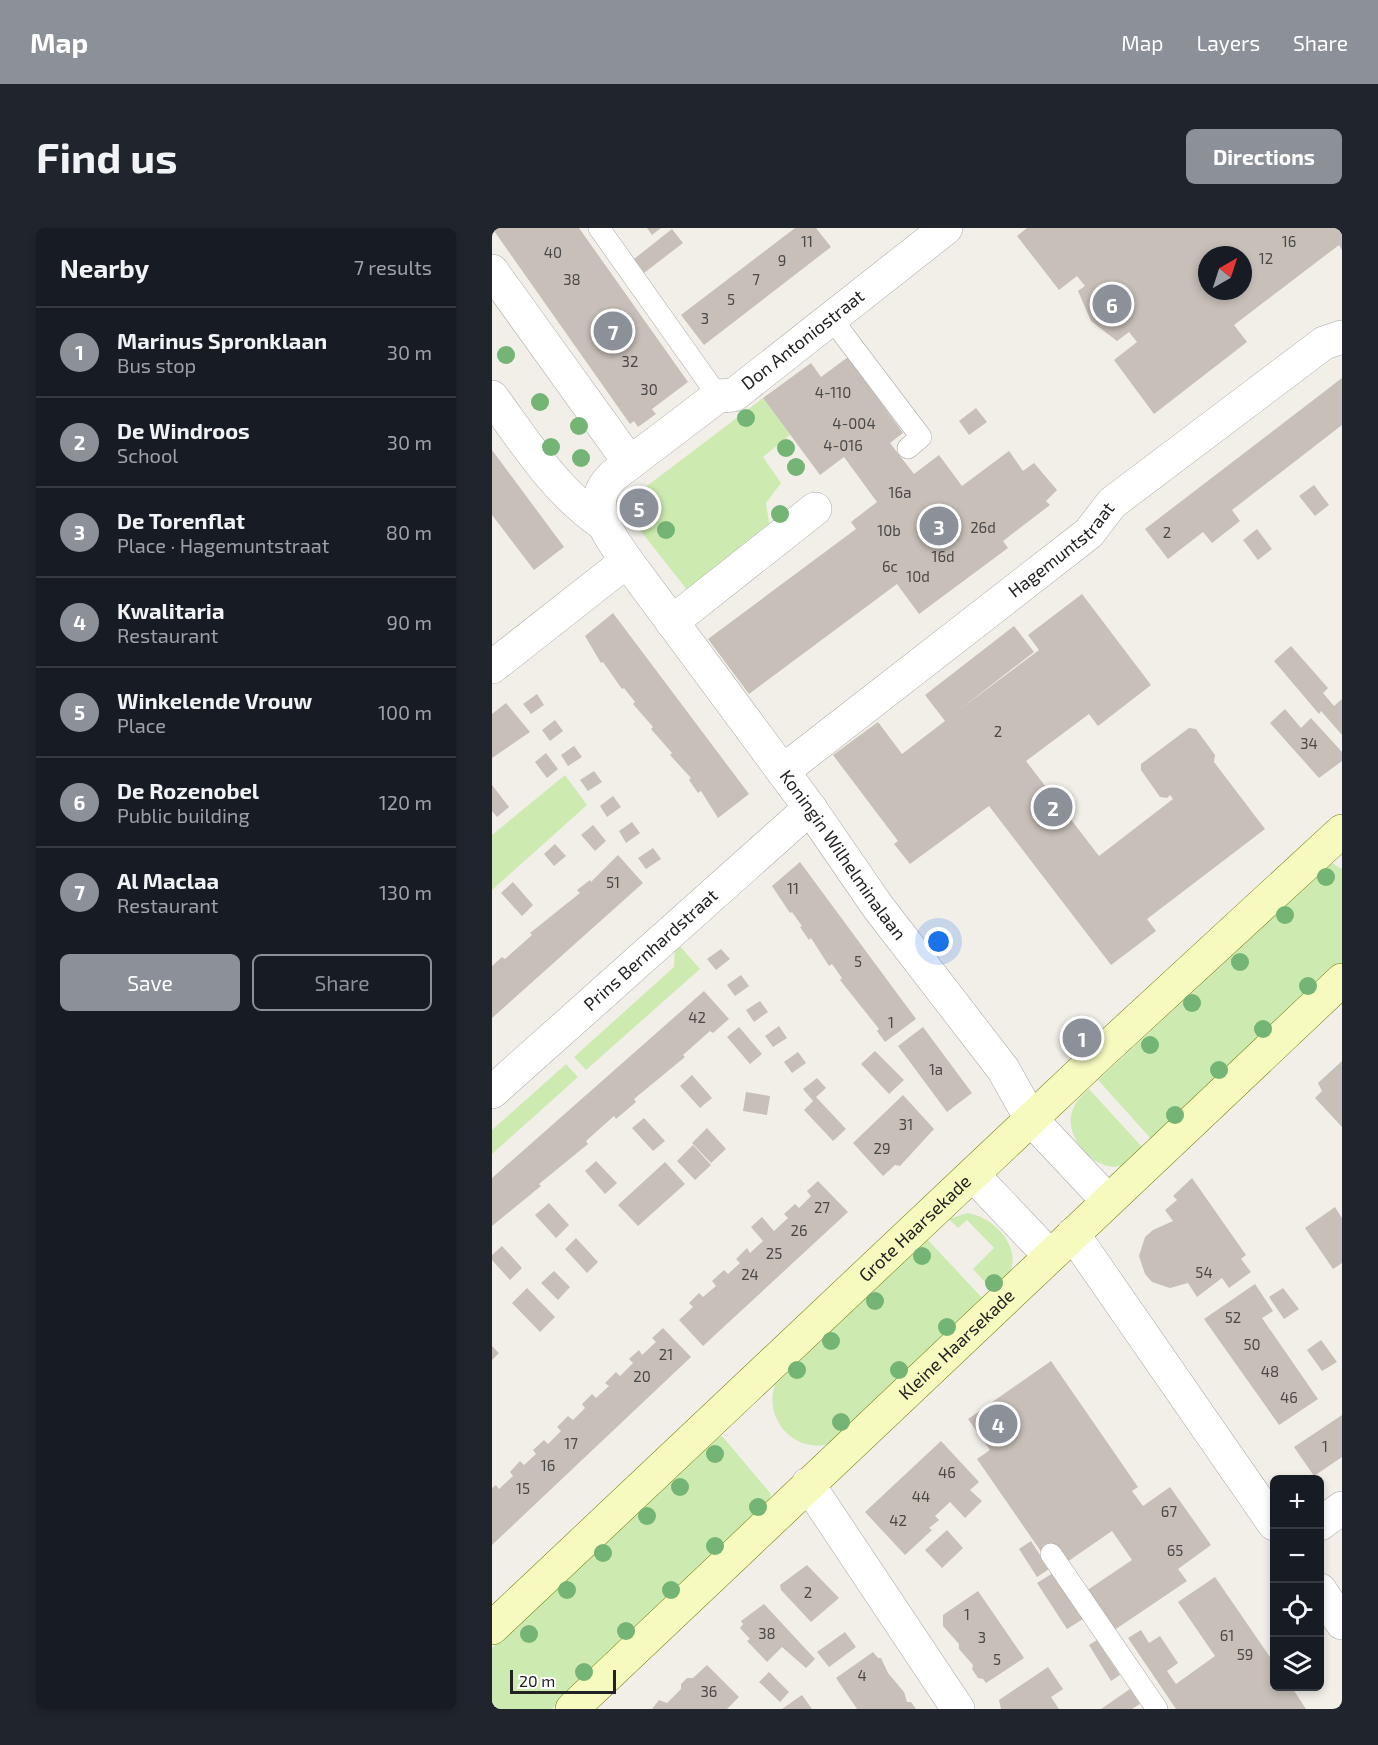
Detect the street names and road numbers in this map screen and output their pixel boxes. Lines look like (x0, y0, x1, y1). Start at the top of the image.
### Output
street label: Don Antoniostraat (737, 284, 868, 394)
street label: Hagemuntstraat (1003, 497, 1119, 602)
street label: Koningin Wilhelminalaan (776, 765, 911, 944)
street label: Prins Bernhardstraat (579, 884, 722, 1015)
street label: Grote Haarsekade (854, 1170, 975, 1286)
street label: Kleine Haarsekade (894, 1284, 1019, 1404)

